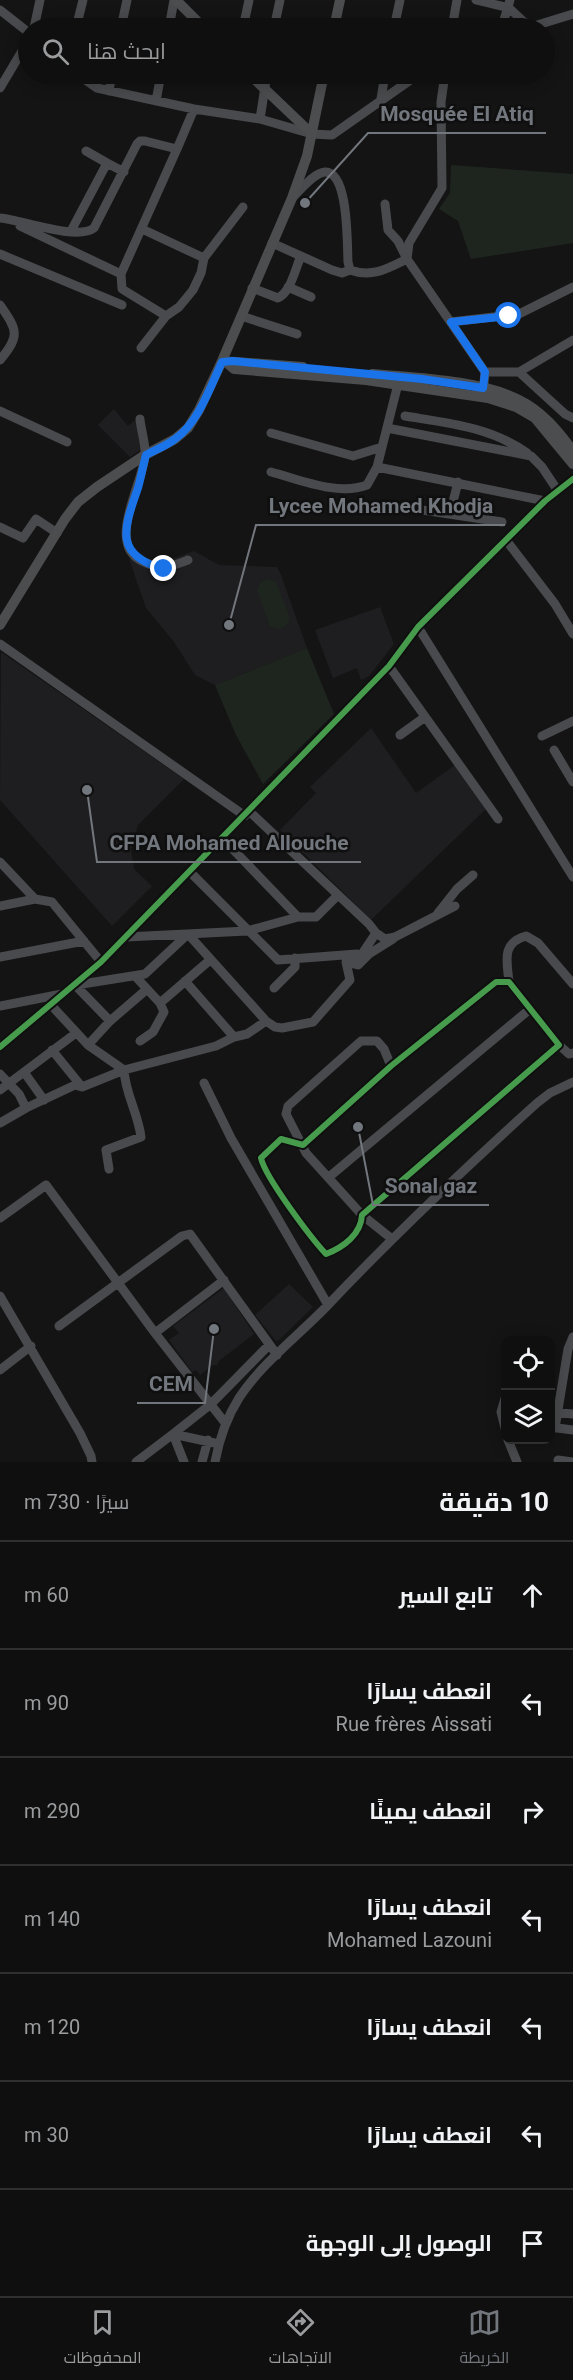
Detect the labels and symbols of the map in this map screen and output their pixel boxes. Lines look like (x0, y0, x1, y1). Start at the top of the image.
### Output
callout: Mosquée El Atiq (368, 94, 546, 133)
text: Mosquée El Atiq (380, 102, 534, 126)
route start (495, 302, 521, 328)
callout: Lycee Mohamed Khodja (256, 486, 505, 525)
text: Lycee Mohamed Khodja (269, 494, 493, 518)
route end (150, 555, 176, 581)
callout: CFPA Mohamed Allouche (97, 823, 361, 862)
text: CFPA Mohamed Allouche (109, 831, 349, 855)
callout: Sonal gaz (373, 1166, 489, 1205)
text: Sonal gaz (385, 1174, 477, 1198)
callout: CEM (137, 1364, 205, 1403)
text: CEM (149, 1372, 193, 1396)

